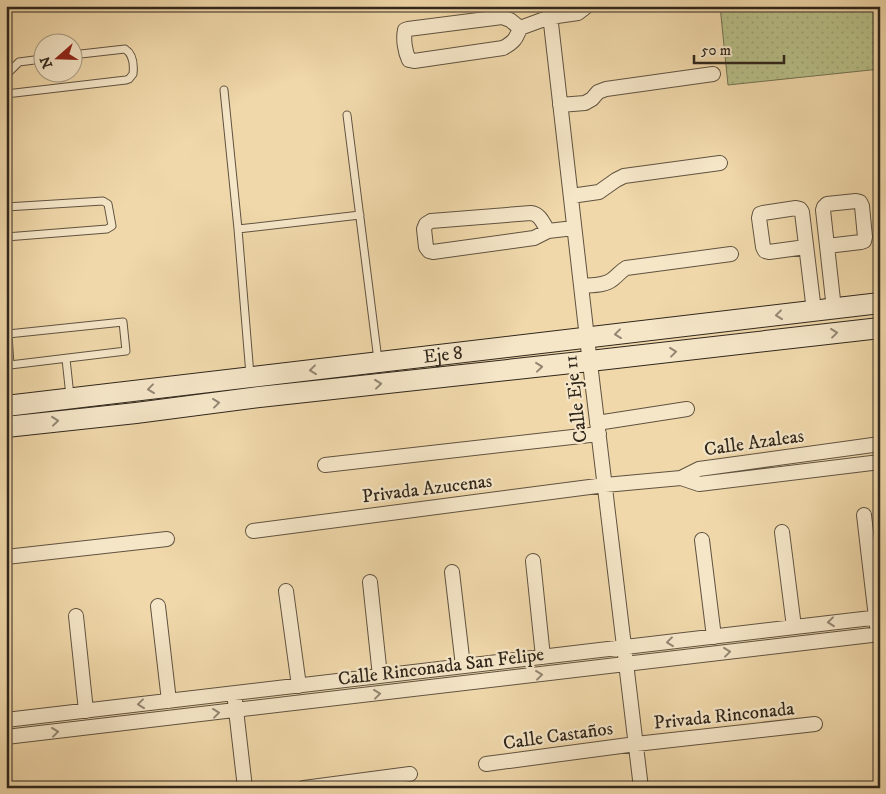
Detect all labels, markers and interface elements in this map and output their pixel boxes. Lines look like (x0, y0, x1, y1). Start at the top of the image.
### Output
north arrow (32, 32, 82, 82)
scale bar (694, 32, 784, 64)
text: 50 m (701, 41, 731, 60)
text: N (36, 53, 57, 71)
one-way arrow (775, 309, 783, 320)
one-way arrow (614, 328, 622, 339)
one-way arrow (831, 328, 839, 339)
street label: Eje 8 (422, 341, 464, 368)
one-way arrow (669, 347, 677, 358)
street label: Calle Eje 11 (559, 354, 593, 444)
one-way arrow (535, 362, 543, 373)
one-way arrow (308, 364, 316, 375)
one-way arrow (374, 379, 382, 390)
one-way arrow (147, 383, 155, 394)
one-way arrow (212, 398, 220, 409)
one-way arrow (51, 416, 59, 427)
street label: Calle Azaleas (703, 425, 805, 461)
street label: Privada Azucenas (361, 470, 493, 508)
one-way arrow (827, 616, 835, 627)
one-way arrow (666, 636, 674, 647)
street label: Calle Rinconada San Felipe (337, 643, 546, 691)
one-way arrow (723, 647, 731, 658)
one-way arrow (535, 670, 543, 681)
one-way arrow (374, 689, 382, 700)
street label: Privada Rinconada (652, 697, 796, 735)
one-way arrow (137, 698, 145, 709)
one-way arrow (212, 708, 220, 719)
street label: Calle Castaños (502, 717, 614, 755)
one-way arrow (51, 727, 59, 738)

